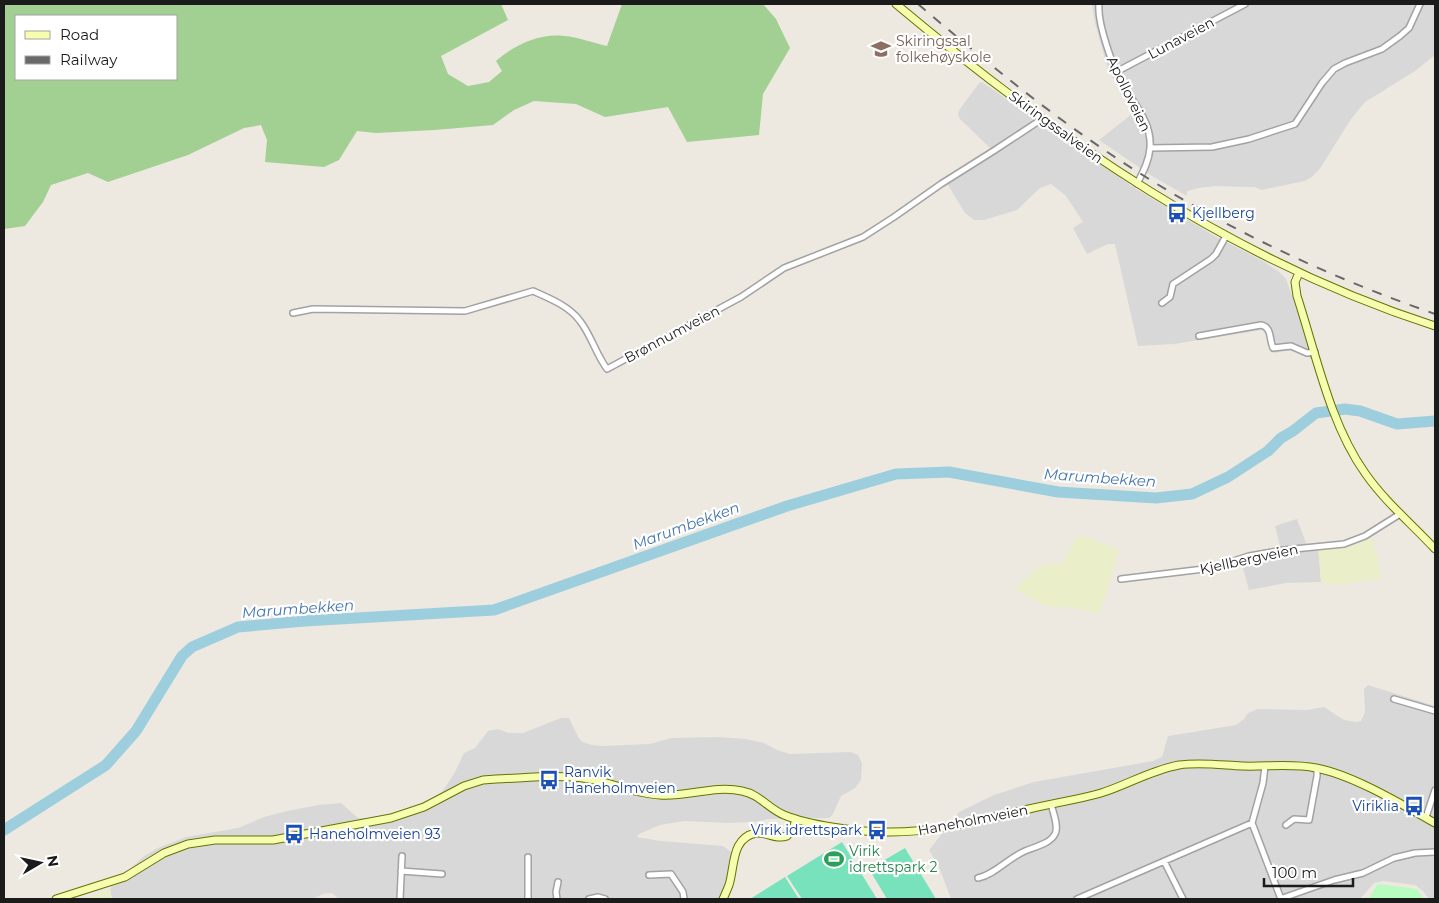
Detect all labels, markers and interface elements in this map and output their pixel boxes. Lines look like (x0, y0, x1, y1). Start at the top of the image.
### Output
street label: Lunaveien (1145, 13, 1217, 63)
legend (15, 15, 178, 80)
text: Road (60, 25, 99, 44)
place label: Skiringssal folkehøyskole (896, 32, 991, 66)
school or university icon: Skiringssal folkehøyskole (870, 38, 892, 60)
text: Railway (60, 50, 118, 69)
street label: Apolloveien (1103, 53, 1155, 135)
street label: Skiringssalveien (1005, 87, 1107, 167)
bus stop icon: Kjellberg (1166, 202, 1188, 224)
place label: Kjellberg (1192, 204, 1255, 222)
street label: Brønnumveien (621, 301, 723, 367)
water label: Marumbekken (1043, 464, 1157, 491)
water label: Marumbekken (630, 497, 742, 554)
street label: Kjellbergveien (1198, 540, 1300, 578)
water label: Marumbekken (241, 595, 355, 622)
place label: Ranvik Haneholmveien (564, 763, 676, 797)
bus stop icon: Ranvik Haneholmveien (538, 769, 560, 791)
bus stop icon: Viriklia (1403, 795, 1425, 817)
place label: Viriklia (1352, 797, 1399, 815)
street label: Haneholmveien (916, 800, 1030, 840)
bus stop icon: Virik idrettspark (866, 819, 888, 841)
place label: Virik idrettspark (751, 821, 863, 839)
bus stop icon: Haneholmveien 93 (283, 823, 305, 845)
place label: Haneholmveien 93 (309, 825, 441, 843)
north arrow (15, 838, 65, 888)
place label: Virik idrettspark 2 (849, 842, 937, 876)
sports icon: Virik idrettspark 2 (823, 848, 845, 870)
text: N (43, 854, 63, 868)
scale bar (1264, 856, 1353, 888)
text: 100 m (1272, 863, 1317, 882)

